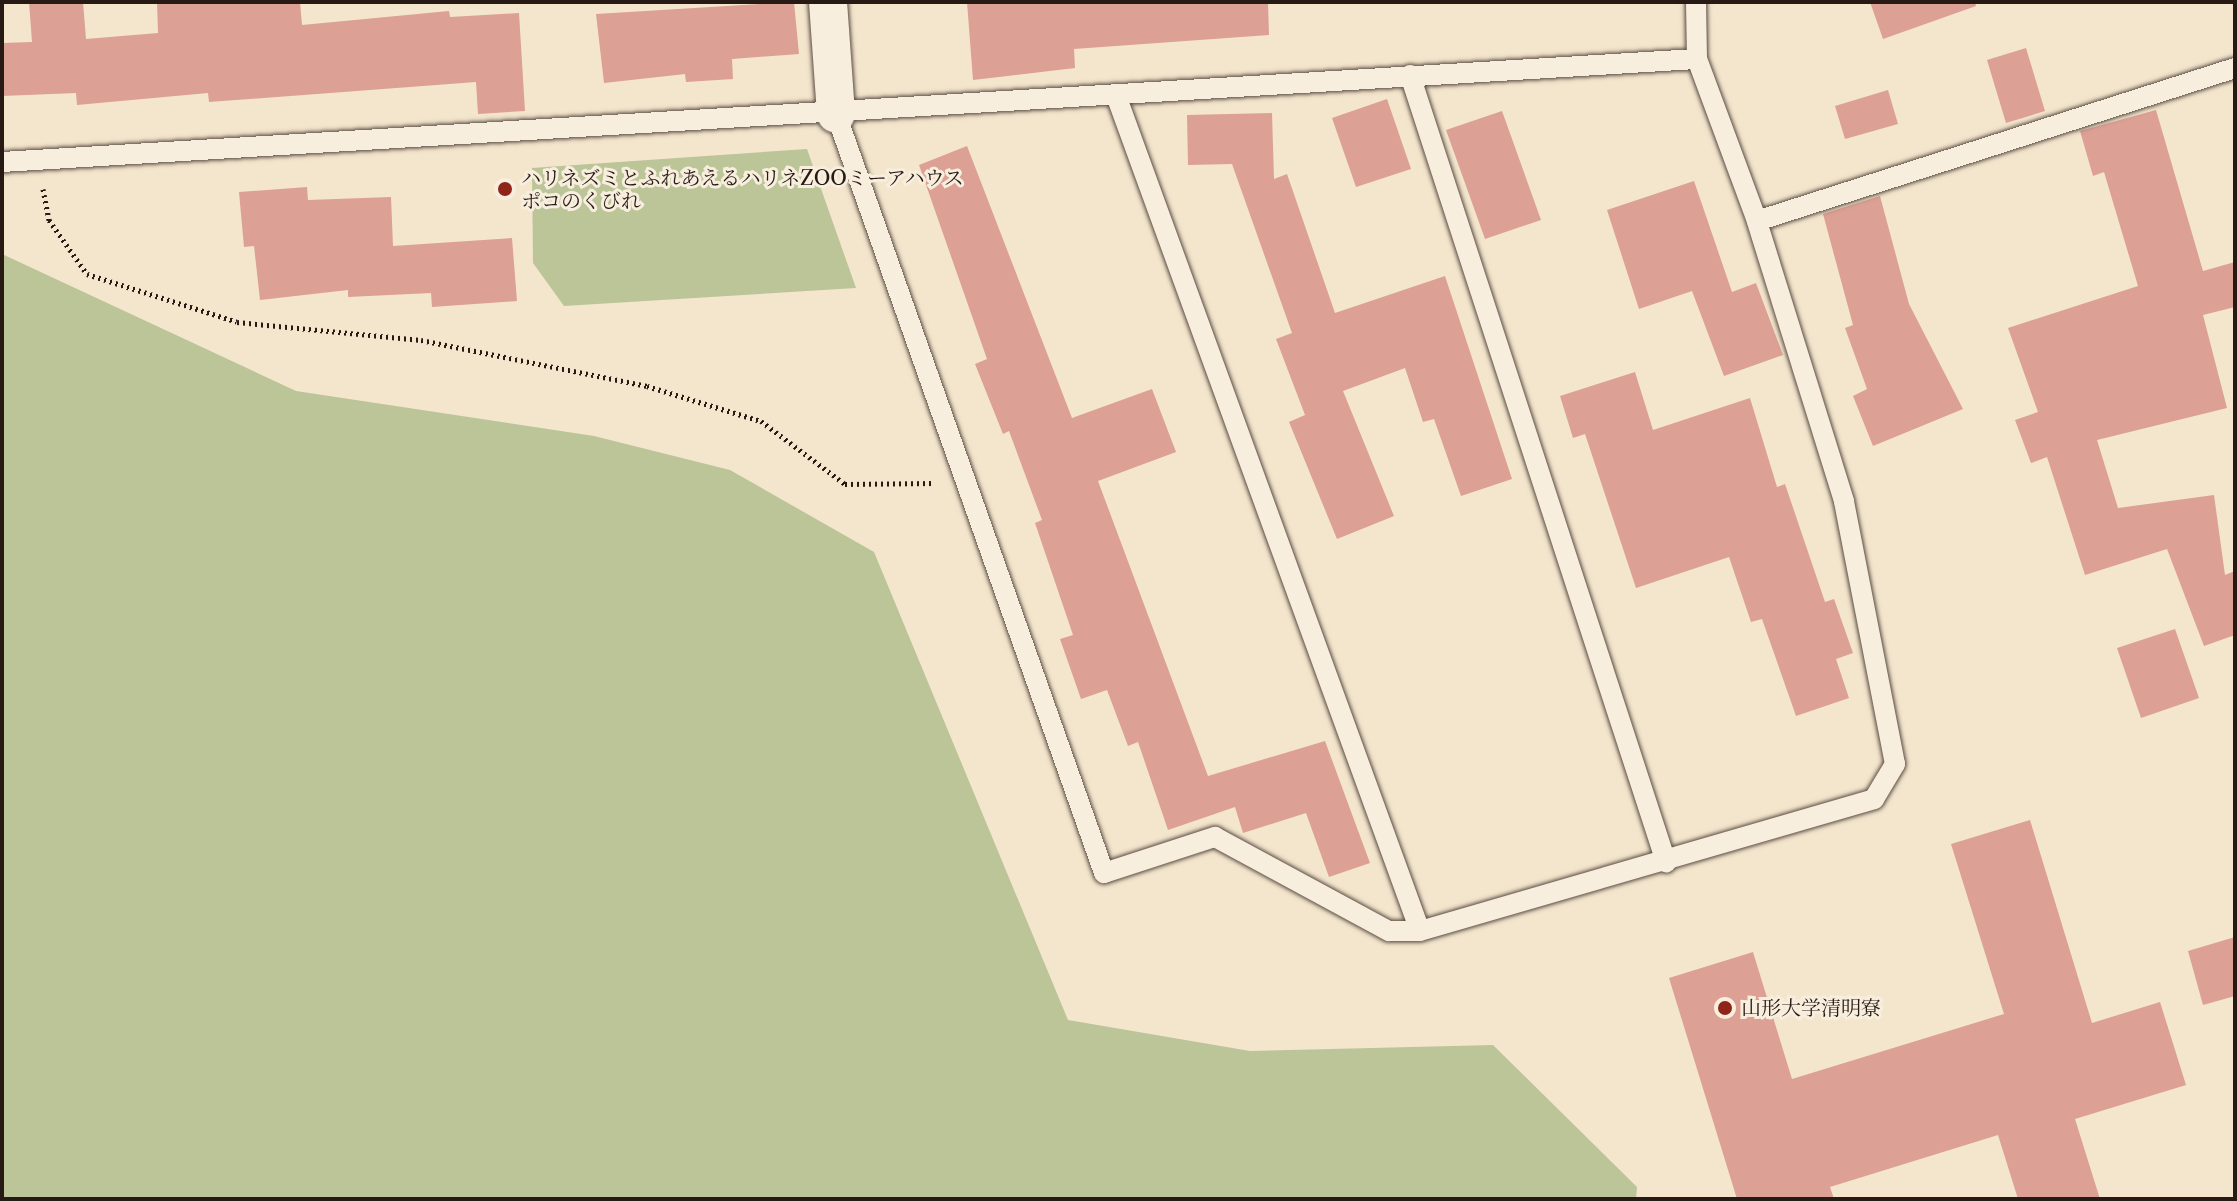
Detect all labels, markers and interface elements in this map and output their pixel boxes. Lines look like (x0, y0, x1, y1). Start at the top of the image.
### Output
place label: ハリネズミとふれあえるハリネZOOミーアハウス ポコのくびれ (521, 166, 968, 213)
marker: ハリネズミとふれあえるハリネZOOミーアハウス ポコのくびれ (496, 180, 514, 198)
place label: 山形大学清明寮 (1741, 996, 1881, 1020)
marker: 山形大学清明寮 (1716, 999, 1734, 1017)

